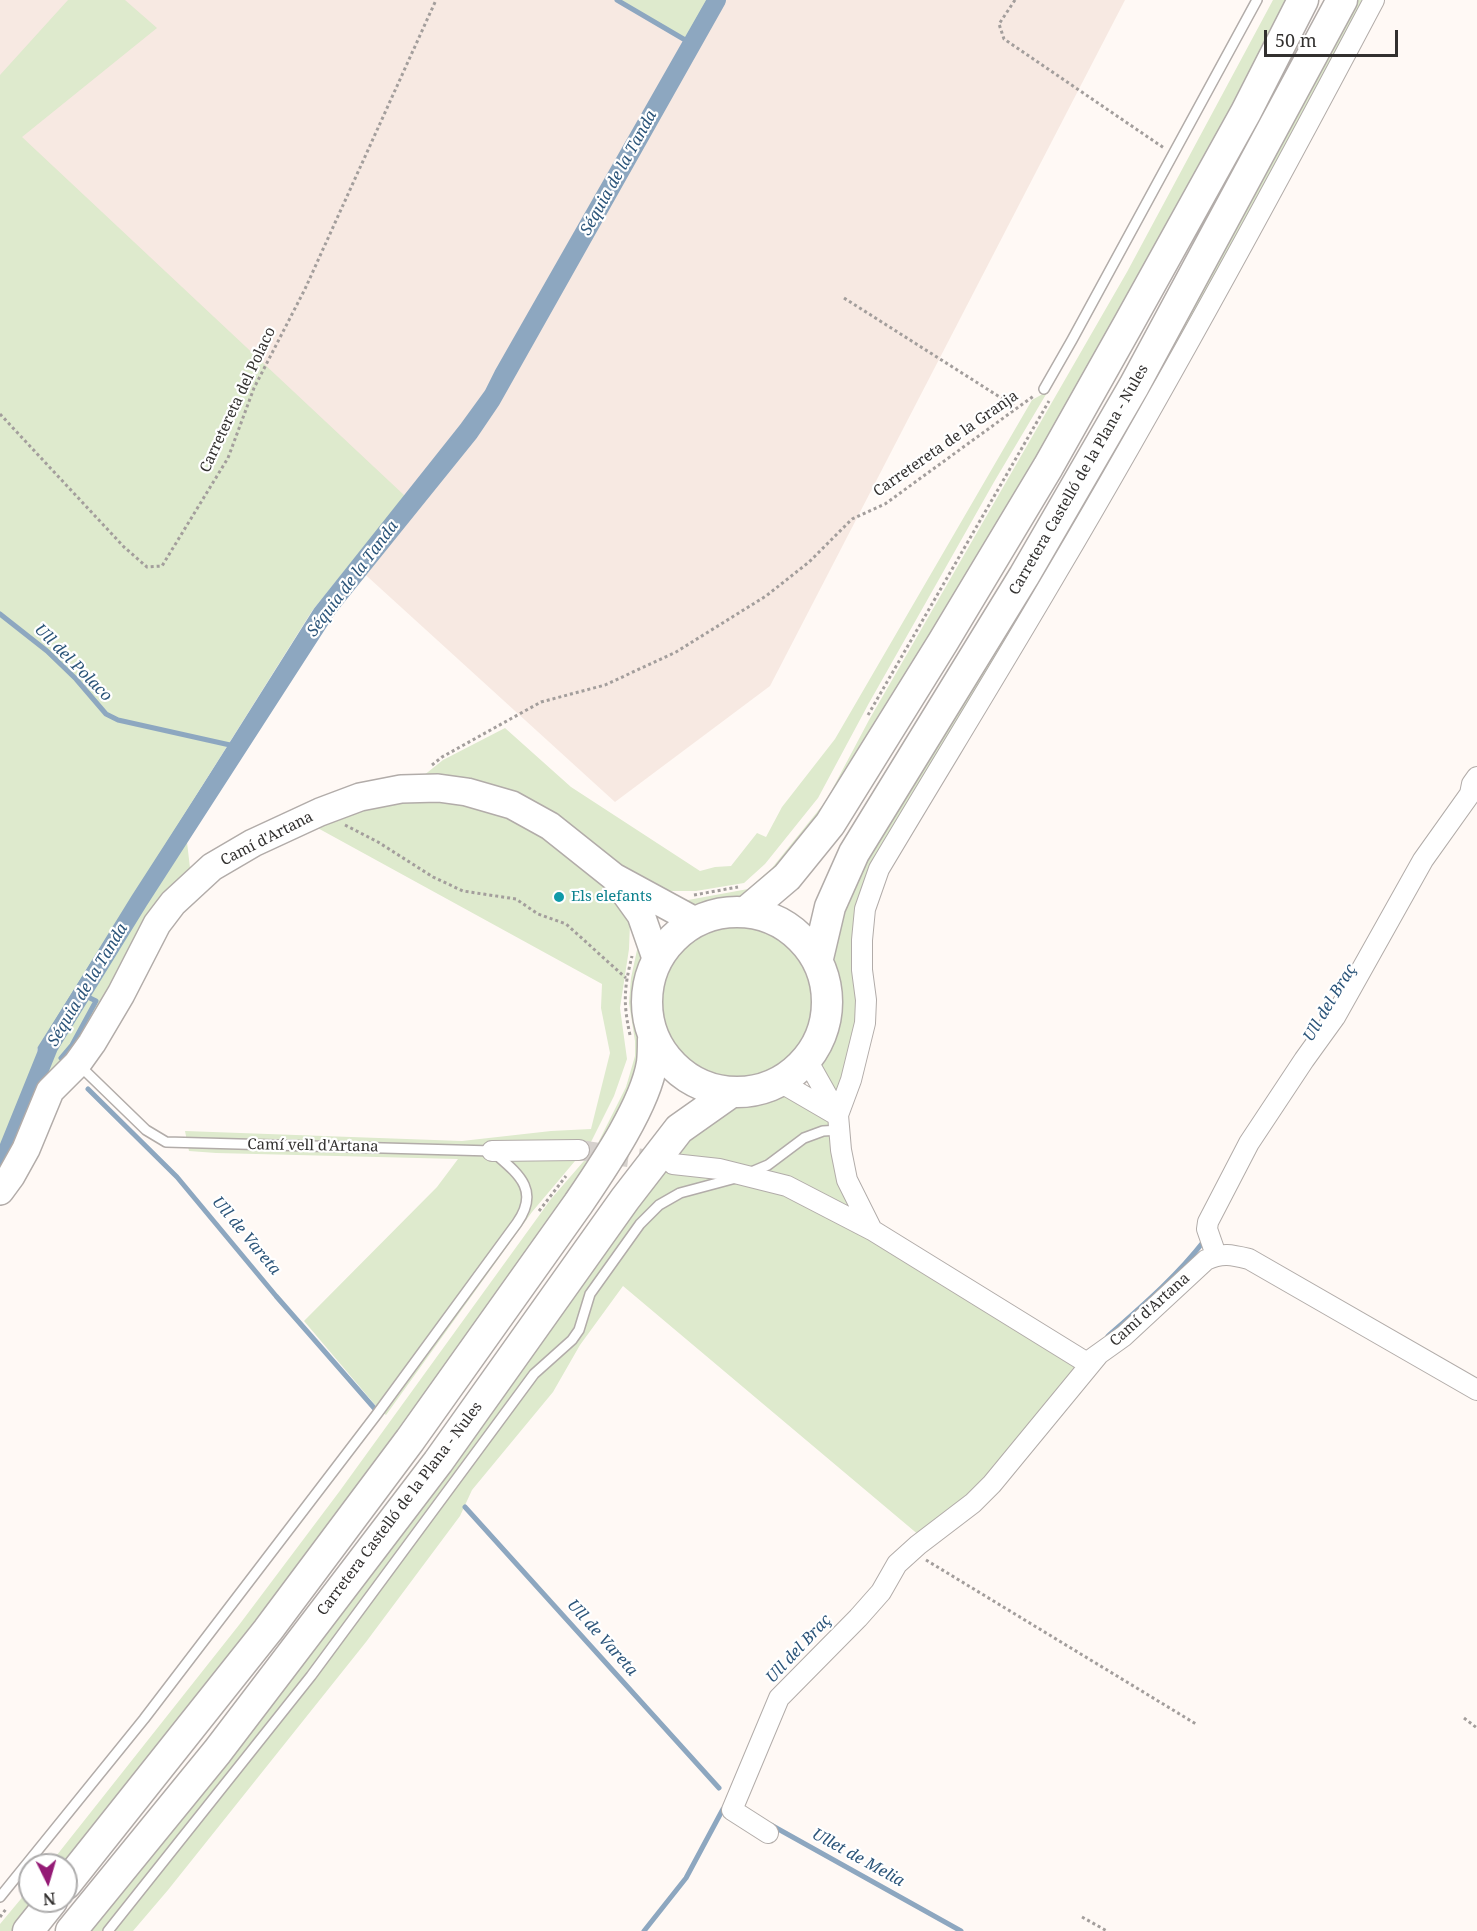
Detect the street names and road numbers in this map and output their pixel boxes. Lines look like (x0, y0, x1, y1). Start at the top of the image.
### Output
street label: Carretereta del Polaco (196, 324, 280, 476)
street label: Carretera Castelló de la Plana - Nules (1005, 362, 1153, 598)
street label: Carretereta de la Granja (870, 387, 1022, 501)
street label: Camí d'Artana (218, 808, 316, 870)
street label: Camí vell d'Artana (247, 1136, 379, 1156)
street label: Camí d'Artana (1106, 1269, 1194, 1351)
street label: Carretera Castelló de la Plana - Nules (314, 1399, 486, 1619)

